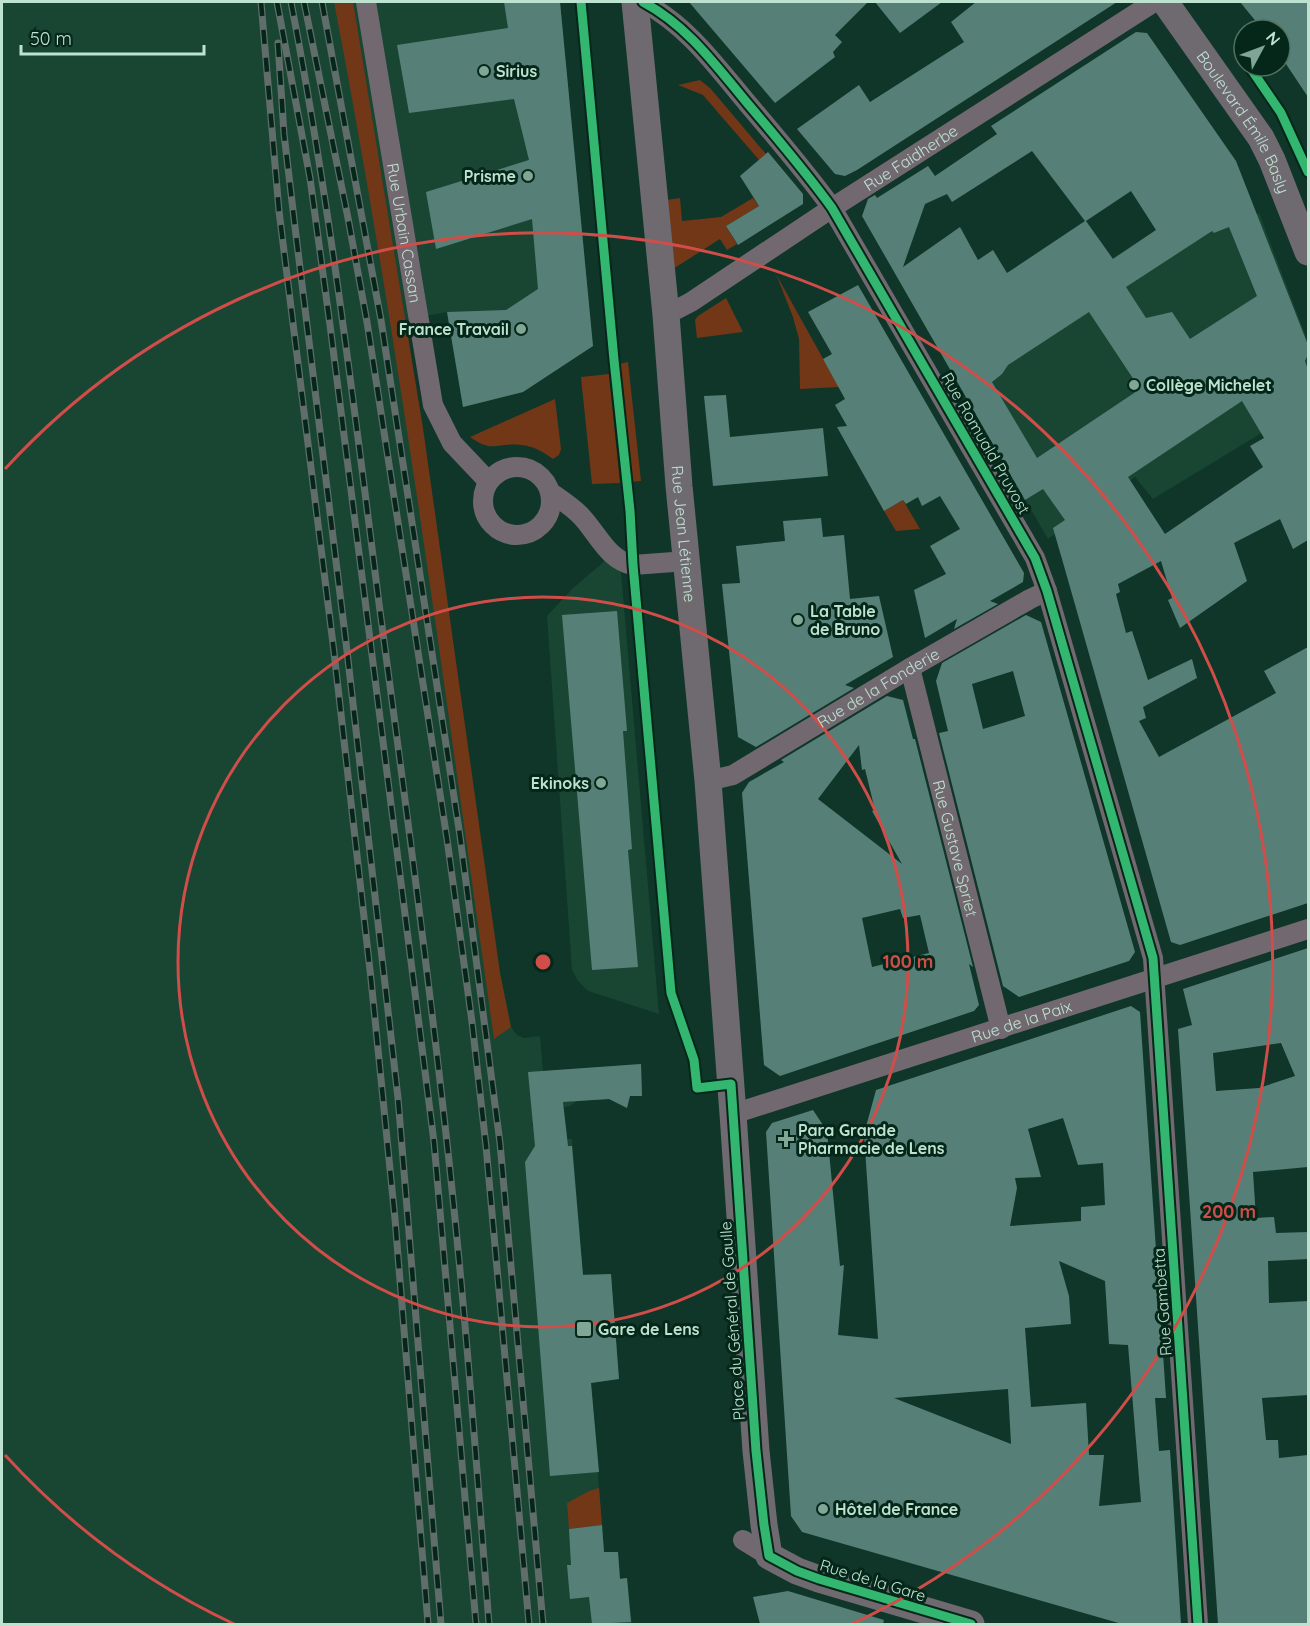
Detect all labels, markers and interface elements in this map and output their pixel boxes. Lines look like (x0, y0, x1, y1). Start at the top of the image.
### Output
scale bar (21, 18, 204, 56)
north arrow (1232, 18, 1292, 78)
text: 50 m (30, 27, 72, 50)
text: N (1262, 27, 1285, 49)
street label: Boulevard Émile Basly (1193, 47, 1294, 196)
place label: Sirius (496, 61, 537, 81)
marker: Sirius (477, 64, 491, 78)
street label: Rue Faidherbe (860, 120, 961, 195)
street label: Rue Urbain Cassan (383, 161, 426, 304)
place label: Prisme (464, 166, 516, 186)
marker: Prisme (521, 169, 535, 183)
place label: France Travail (399, 319, 509, 339)
marker: France Travail (514, 322, 528, 336)
street label: Rue Romuald Pruvost (937, 369, 1035, 517)
place label: Collège Michelet (1146, 375, 1272, 395)
marker: Collège Michelet (1127, 378, 1141, 392)
street label: Rue Jean Létienne (667, 464, 700, 603)
place label: La Table de Bruno (810, 601, 880, 639)
marker: La Table de Bruno (791, 613, 805, 627)
street label: Rue de la Fonderie (813, 643, 943, 732)
place label: Ekinoks (531, 773, 589, 793)
marker: Ekinoks (594, 776, 608, 790)
street label: Rue Gustave Spriet (929, 778, 982, 919)
text: 100 m (883, 950, 933, 973)
centre of rings (533, 952, 553, 972)
street label: Rue de la Paix (969, 996, 1074, 1047)
place label: Para Grande Pharmacie de Lens (798, 1120, 945, 1158)
marker: Para Grande Pharmacie de Lens (779, 1132, 793, 1146)
text: 200 m (1202, 1200, 1256, 1223)
street label: Place du Général de Gaulle (715, 1221, 749, 1421)
street label: Rue Gambetta (1148, 1247, 1176, 1357)
place label: Gare de Lens (598, 1319, 700, 1339)
marker: Gare de Lens (575, 1320, 593, 1338)
place label: Hôtel de France (835, 1499, 958, 1519)
marker: Hôtel de France (816, 1502, 830, 1516)
street label: Rue de la Gare (818, 1554, 928, 1606)

